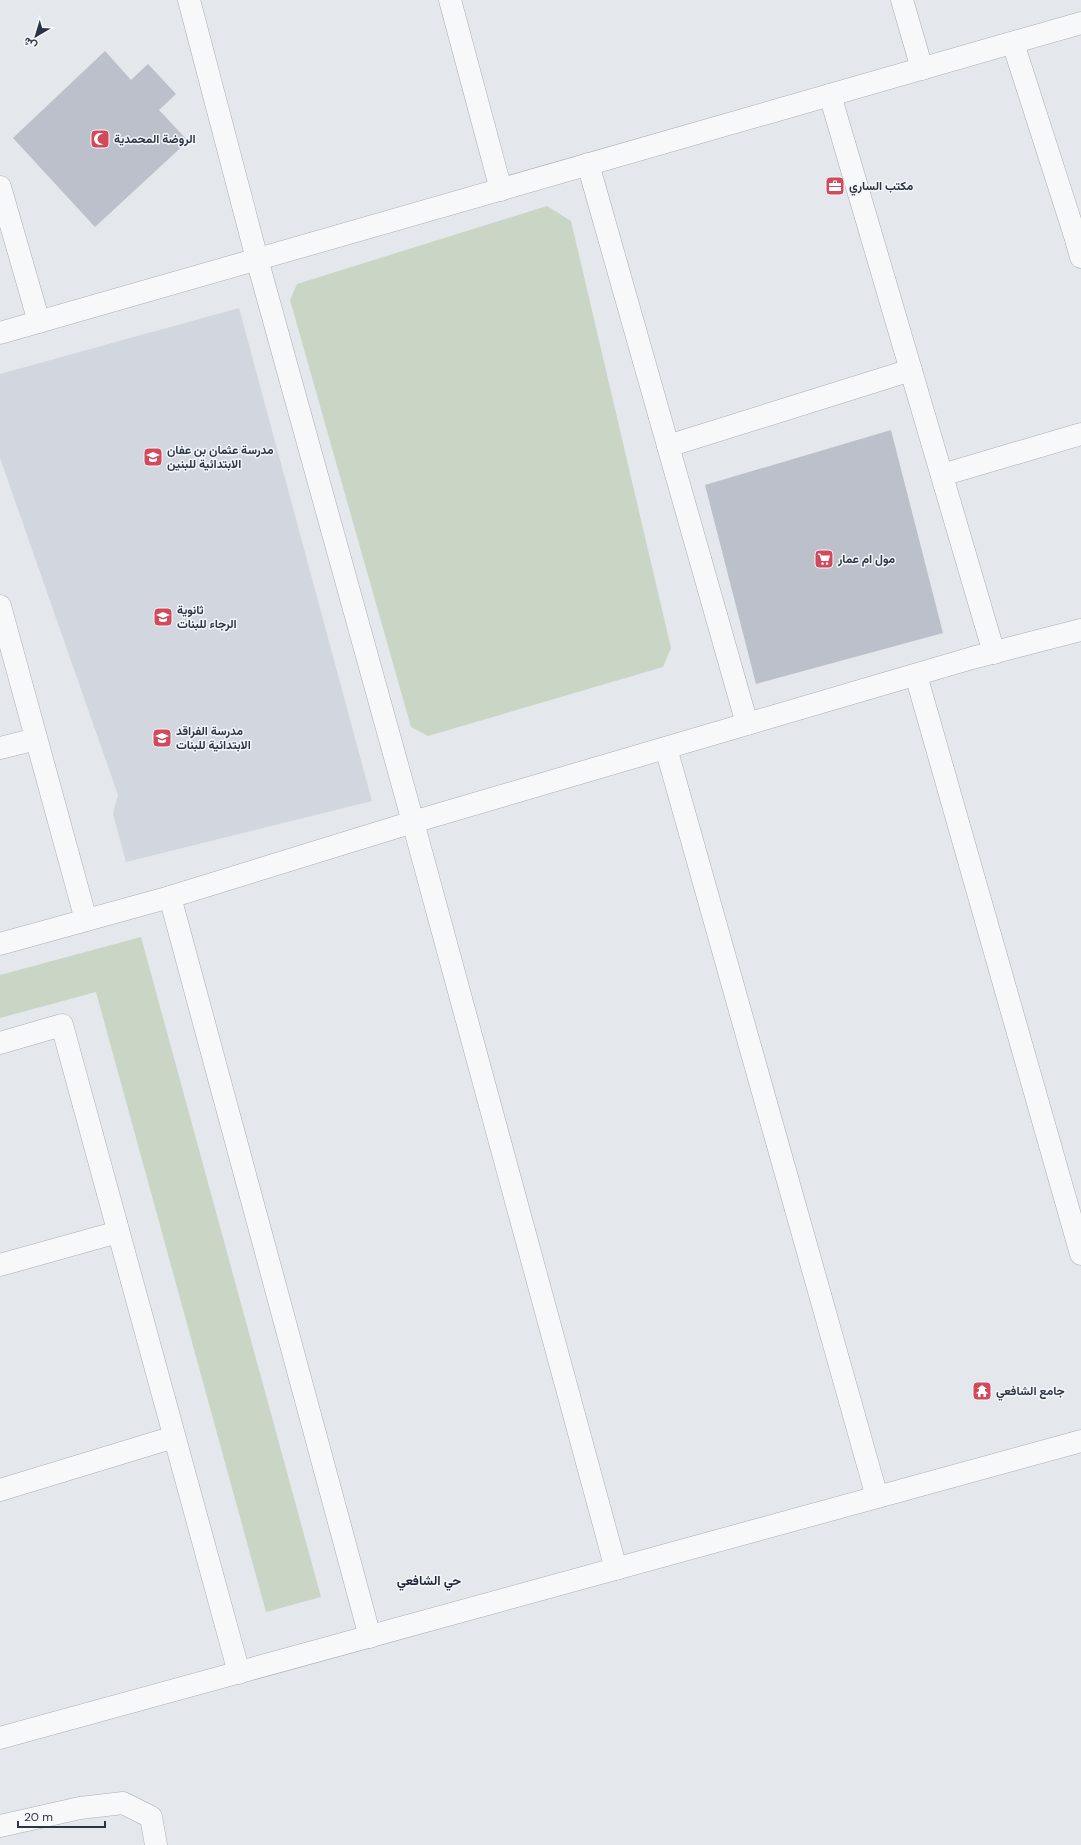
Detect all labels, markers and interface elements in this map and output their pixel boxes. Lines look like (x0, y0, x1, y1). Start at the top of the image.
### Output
north arrow (16, 16, 56, 56)
text: ش (20, 34, 39, 53)
mosque icon: الروضة المحمدية (89, 128, 111, 150)
place label: الروضة المحمدية (114, 131, 196, 147)
office icon: مكتب الساري (824, 175, 846, 197)
place label: مكتب الساري (849, 178, 914, 196)
place label: مدرسة عثمان بن عفان الابتدائية للبنين (167, 442, 274, 472)
school or university icon: مدرسة عثمان بن عفان الابتدائية للبنين (142, 446, 164, 468)
supermarket icon: مول ام عمار (813, 548, 835, 570)
place label: مول ام عمار (837, 551, 895, 567)
place label: ثانوية الرجاء للبنات (177, 602, 237, 632)
school or university icon: ثانوية الرجاء للبنات (152, 606, 174, 628)
place label: مدرسة الفراقد الابتدائية للبنات (176, 723, 251, 753)
school or university icon: مدرسة الفراقد الابتدائية للبنات (151, 727, 173, 749)
temple icon: جامع الشافعي (971, 1380, 993, 1402)
place label: جامع الشافعي (996, 1383, 1065, 1401)
district label: حي الشافعي (397, 1572, 461, 1591)
scale bar (18, 1803, 105, 1829)
text: 20 m (24, 1809, 53, 1825)

